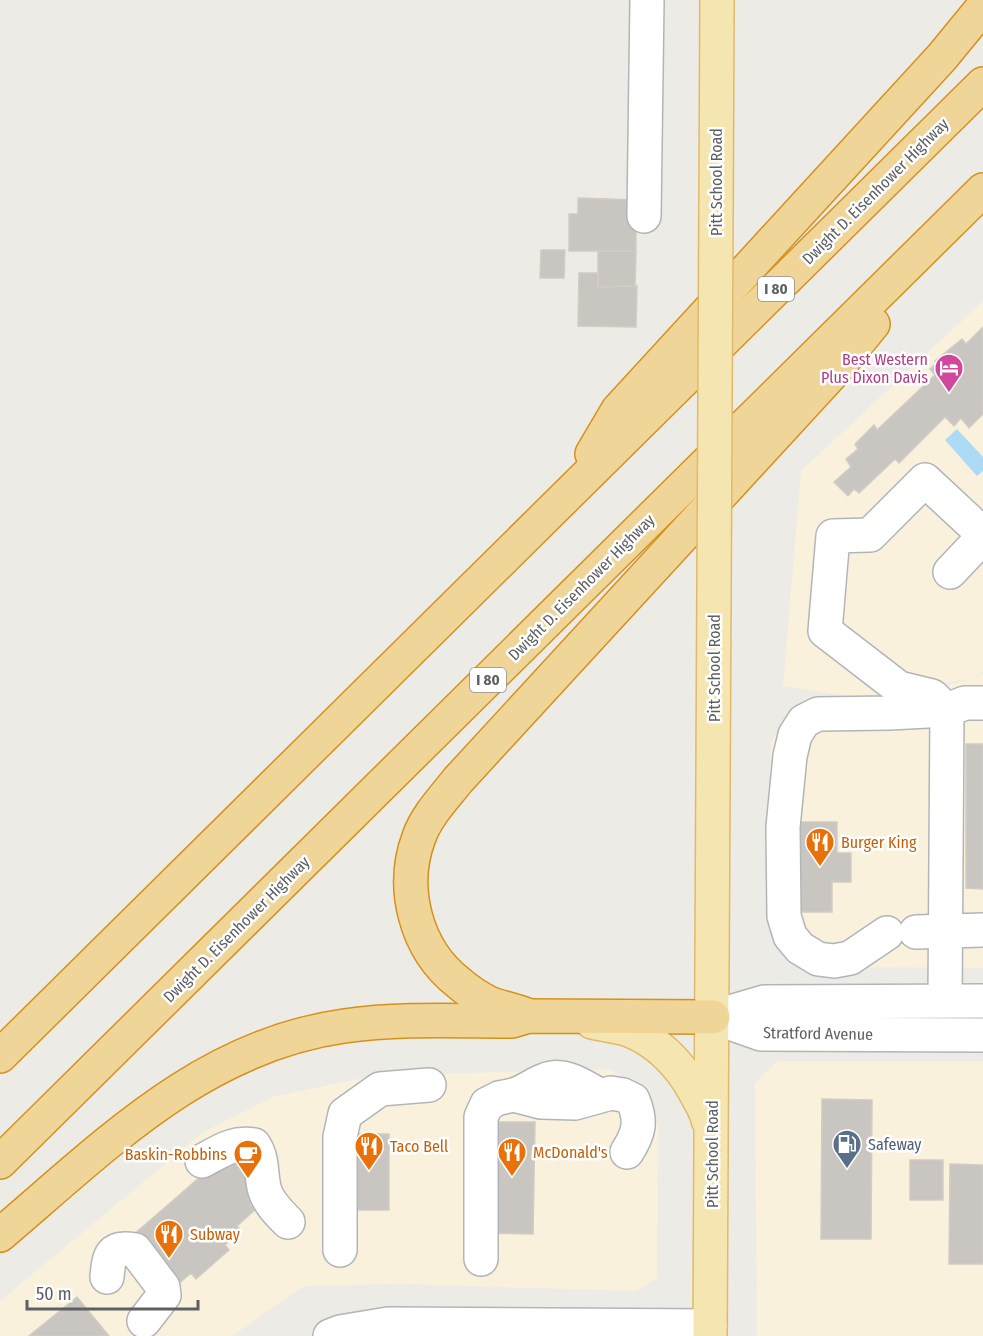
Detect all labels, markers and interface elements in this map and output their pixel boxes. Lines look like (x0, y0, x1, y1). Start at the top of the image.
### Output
street label: Dwight D. Eisenhower Highway (798, 114, 953, 268)
street label: Pitt School Road (707, 128, 726, 236)
road number: I 80 (758, 277, 794, 301)
place label: Best Western Plus Dixon Davis (821, 350, 928, 387)
hotel icon: Best Western Plus Dixon Davis (933, 352, 965, 394)
street label: Dwight D. Eisenhower Highway (504, 510, 659, 664)
street label: Pitt School Road (705, 614, 724, 722)
road number: I 80 (470, 668, 506, 692)
restaurant icon: Burger King (804, 826, 836, 868)
place label: Burger King (841, 833, 917, 852)
street label: Dwight D. Eisenhower Highway (159, 852, 314, 1006)
street label: Stratford Avenue (763, 1023, 873, 1044)
street label: Pitt School Road (703, 1100, 722, 1208)
fuel station icon: Safeway (831, 1128, 863, 1170)
restaurant icon: Taco Bell (353, 1130, 385, 1172)
place label: Safeway (868, 1135, 922, 1154)
restaurant icon: McDonald's (496, 1136, 528, 1178)
place label: Taco Bell (390, 1137, 448, 1156)
cafe icon: Baskin-Robbins (232, 1138, 264, 1180)
place label: McDonald's (533, 1143, 608, 1162)
place label: Baskin-Robbins (125, 1145, 227, 1164)
restaurant icon: Subway (153, 1218, 185, 1260)
place label: Subway (190, 1225, 241, 1244)
scale bar (27, 1273, 198, 1311)
text: 50 m (36, 1283, 72, 1305)

